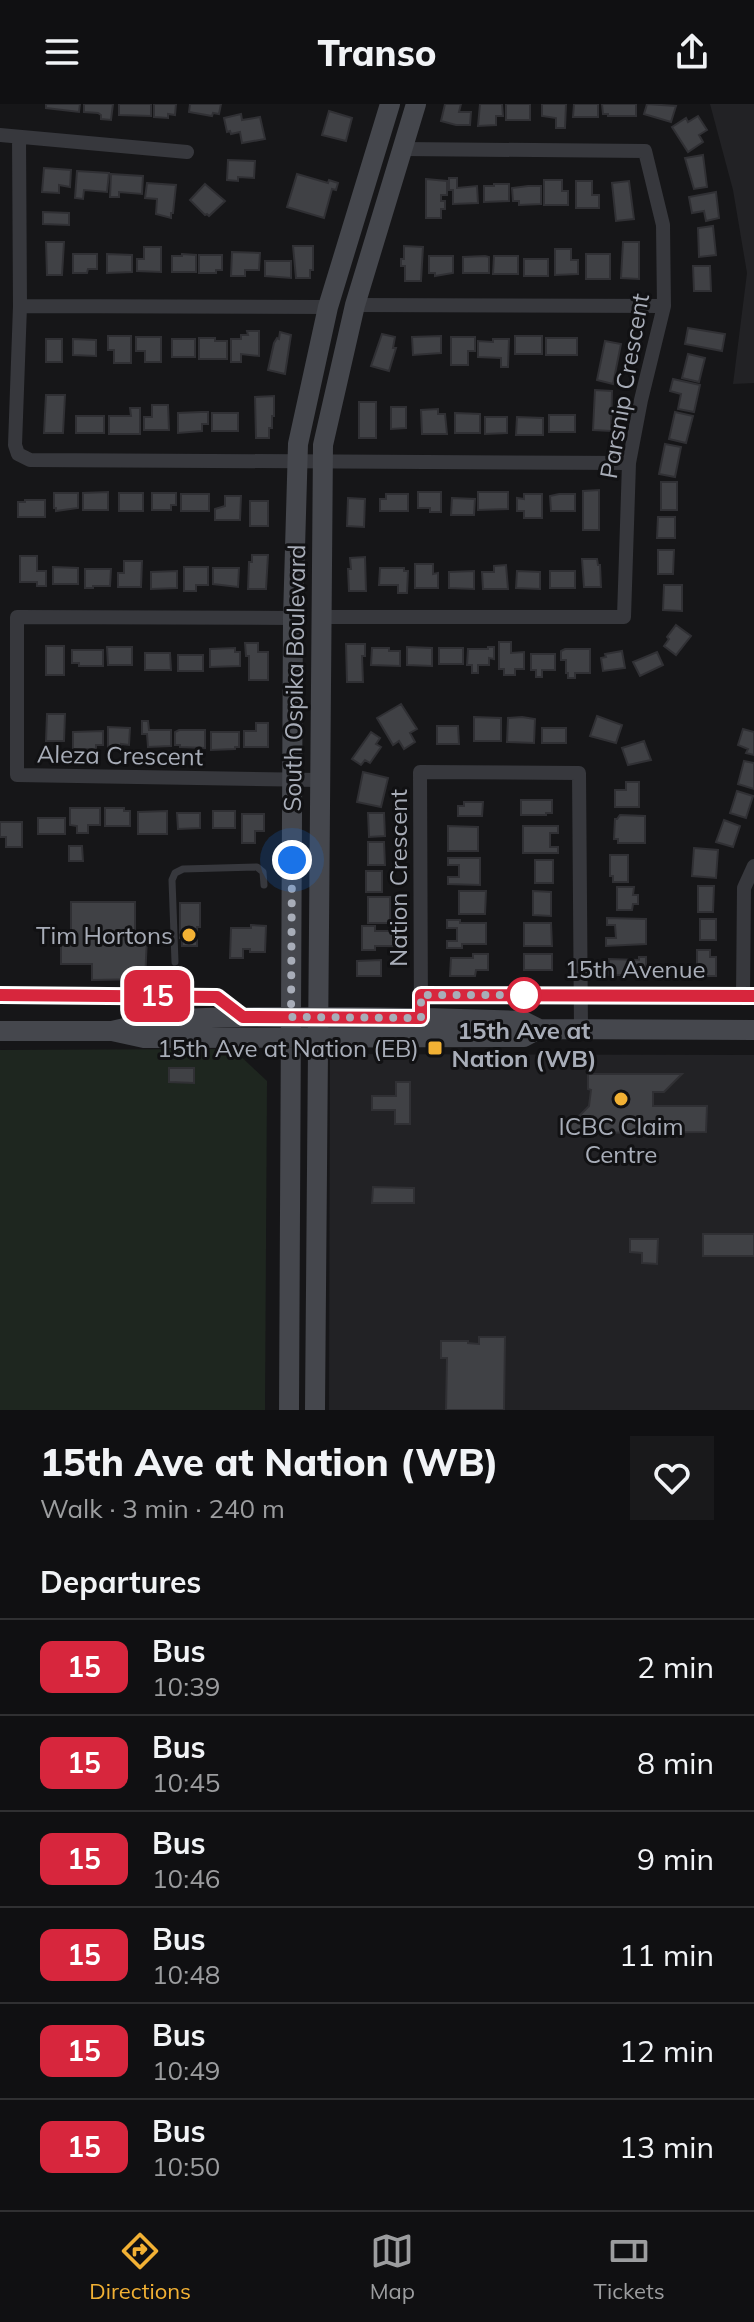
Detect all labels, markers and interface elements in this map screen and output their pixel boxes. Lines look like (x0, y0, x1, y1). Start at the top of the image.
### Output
icon: menu (40, 30, 84, 74)
text: Transo (317, 30, 437, 75)
icon: share (670, 30, 714, 74)
street label: Parsnip Crescent (593, 291, 655, 481)
street label: South Ospika Boulevard (277, 544, 311, 812)
street label: Aleza Crescent (37, 739, 203, 771)
street label: Nation Crescent (383, 789, 413, 967)
your location (272, 840, 312, 880)
place label: Tim Hortons (36, 920, 173, 950)
marker: Tim Hortons (180, 926, 198, 944)
street label: 15th Avenue (564, 954, 706, 984)
line badge: 15 (121, 970, 193, 1022)
text: 15 (140, 978, 174, 1013)
marker: 15th Ave at Nation (WB) (507, 978, 541, 1012)
place label: 15th Ave at Nation (WB) (452, 1015, 596, 1073)
place label: 15th Ave at Nation (EB) (157, 1033, 419, 1063)
marker: 15th Ave at Nation (EB) (426, 1039, 444, 1057)
marker: ICBC Claim Centre (612, 1090, 630, 1108)
place label: ICBC Claim Centre (559, 1111, 683, 1169)
button: heart (630, 1436, 714, 1520)
text: 15th Ave at Nation (WB) (40, 1438, 499, 1486)
text: Walk · 3 min · 240 m (40, 1492, 285, 1525)
text: Departures (40, 1563, 201, 1601)
text: Bus (152, 1632, 206, 1670)
text: 2 min (637, 1648, 714, 1686)
text: 15 (67, 1649, 101, 1684)
text: 10:39 (152, 1670, 220, 1703)
text: Bus (152, 1728, 206, 1766)
text: 8 min (637, 1744, 714, 1782)
text: 15 (67, 1745, 101, 1780)
text: 10:45 (152, 1766, 220, 1799)
text: Bus (152, 1824, 206, 1862)
text: 9 min (637, 1840, 714, 1878)
text: 15 (67, 1841, 101, 1876)
text: 10:46 (152, 1862, 220, 1895)
text: Bus (152, 1920, 206, 1958)
text: 11 min (619, 1936, 714, 1974)
text: 15 (67, 1937, 101, 1972)
text: 10:48 (152, 1958, 220, 1991)
text: Bus (152, 2016, 206, 2054)
text: 12 min (619, 2032, 714, 2070)
text: 15 (67, 2033, 101, 2068)
text: 10:49 (152, 2054, 220, 2087)
text: Bus (152, 2112, 206, 2150)
text: 13 min (619, 2128, 714, 2166)
text: 15 (67, 2129, 101, 2164)
text: 10:50 (152, 2150, 220, 2183)
tab: Directions (89, 2229, 191, 2305)
tab: Map (370, 2229, 415, 2305)
tab: Tickets (594, 2229, 665, 2305)

